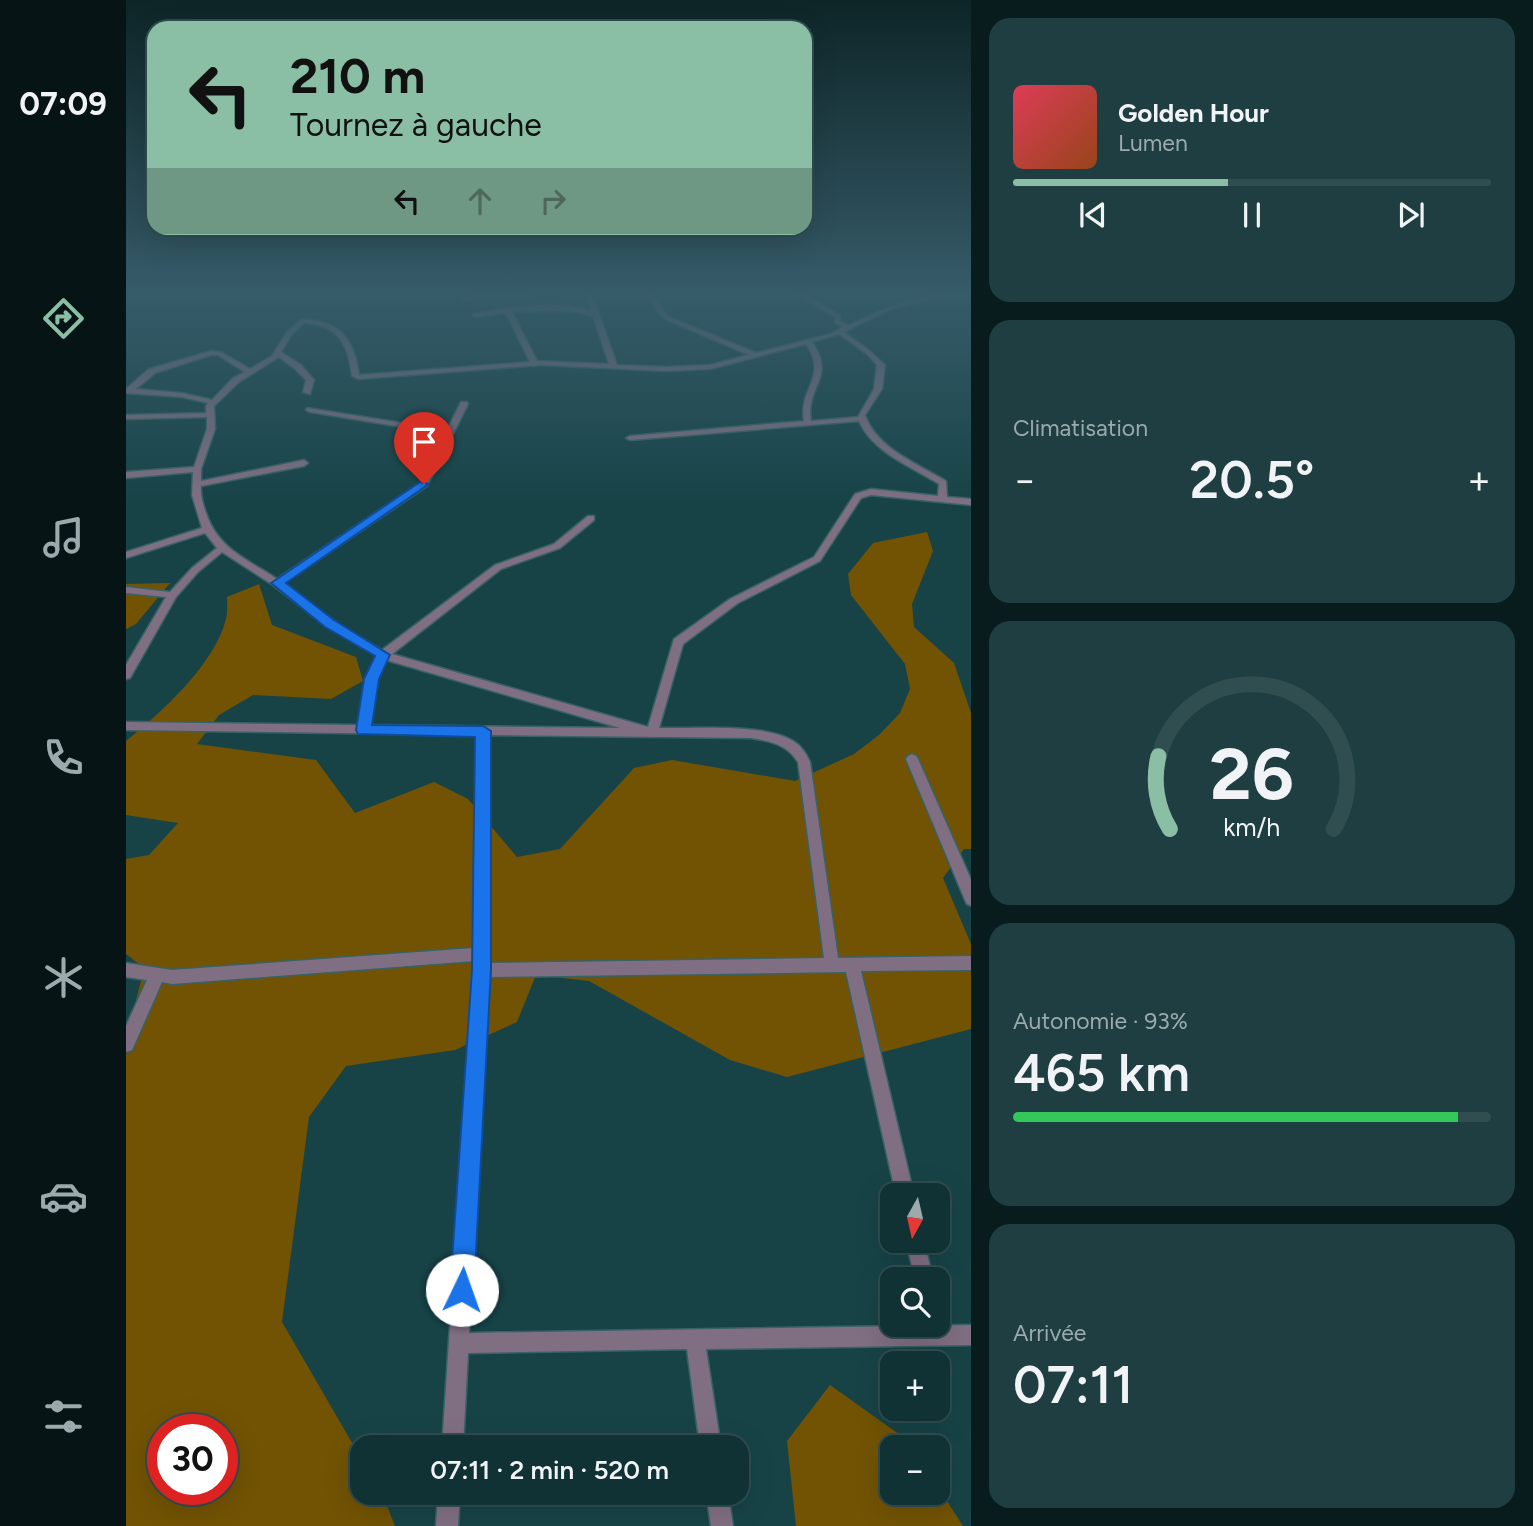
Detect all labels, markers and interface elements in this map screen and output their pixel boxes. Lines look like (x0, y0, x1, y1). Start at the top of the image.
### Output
text: 210 m (290, 46, 425, 105)
icon: left (175, 49, 266, 140)
text: 07:09 (19, 85, 107, 123)
text: Golden Hour (1118, 97, 1269, 129)
text: Tournez à gauche (290, 106, 542, 144)
text: Lumen (1118, 129, 1188, 157)
icon: left (388, 182, 426, 220)
icon: ahead (461, 182, 499, 220)
icon: right (534, 182, 572, 220)
icon: previous (1074, 196, 1112, 234)
icon: pause (1233, 196, 1271, 234)
icon: next (1392, 196, 1430, 234)
icon: directions (39, 294, 88, 343)
pin (394, 412, 454, 484)
text: Climatisation (1013, 414, 1148, 442)
icon: arrive (405, 423, 443, 461)
text: 20.5° (1190, 449, 1314, 511)
text: − (1013, 457, 1037, 503)
text: + (1467, 457, 1491, 503)
icon: music (39, 513, 88, 562)
text: 26 (1210, 730, 1294, 817)
icon: phone (39, 733, 88, 782)
text: km/h (1223, 812, 1281, 842)
icon: climate (39, 953, 88, 1002)
text: Autonomie · 93% (1013, 1007, 1188, 1035)
text: 465 km (1013, 1042, 1190, 1104)
icon: car (39, 1172, 88, 1221)
north arrow (880, 1183, 950, 1253)
map controls (880, 1183, 950, 1505)
position arrow (425, 1253, 499, 1327)
button: search (880, 1267, 950, 1337)
text: Arrivée (1013, 1319, 1086, 1347)
button: + (880, 1351, 950, 1421)
text: 07:11 (1013, 1354, 1133, 1416)
icon: filters (39, 1392, 88, 1441)
speed limit sign: 30 (147, 1414, 238, 1505)
button: − (880, 1435, 950, 1505)
text: 07:11 · 2 min · 520 m (430, 1454, 669, 1486)

